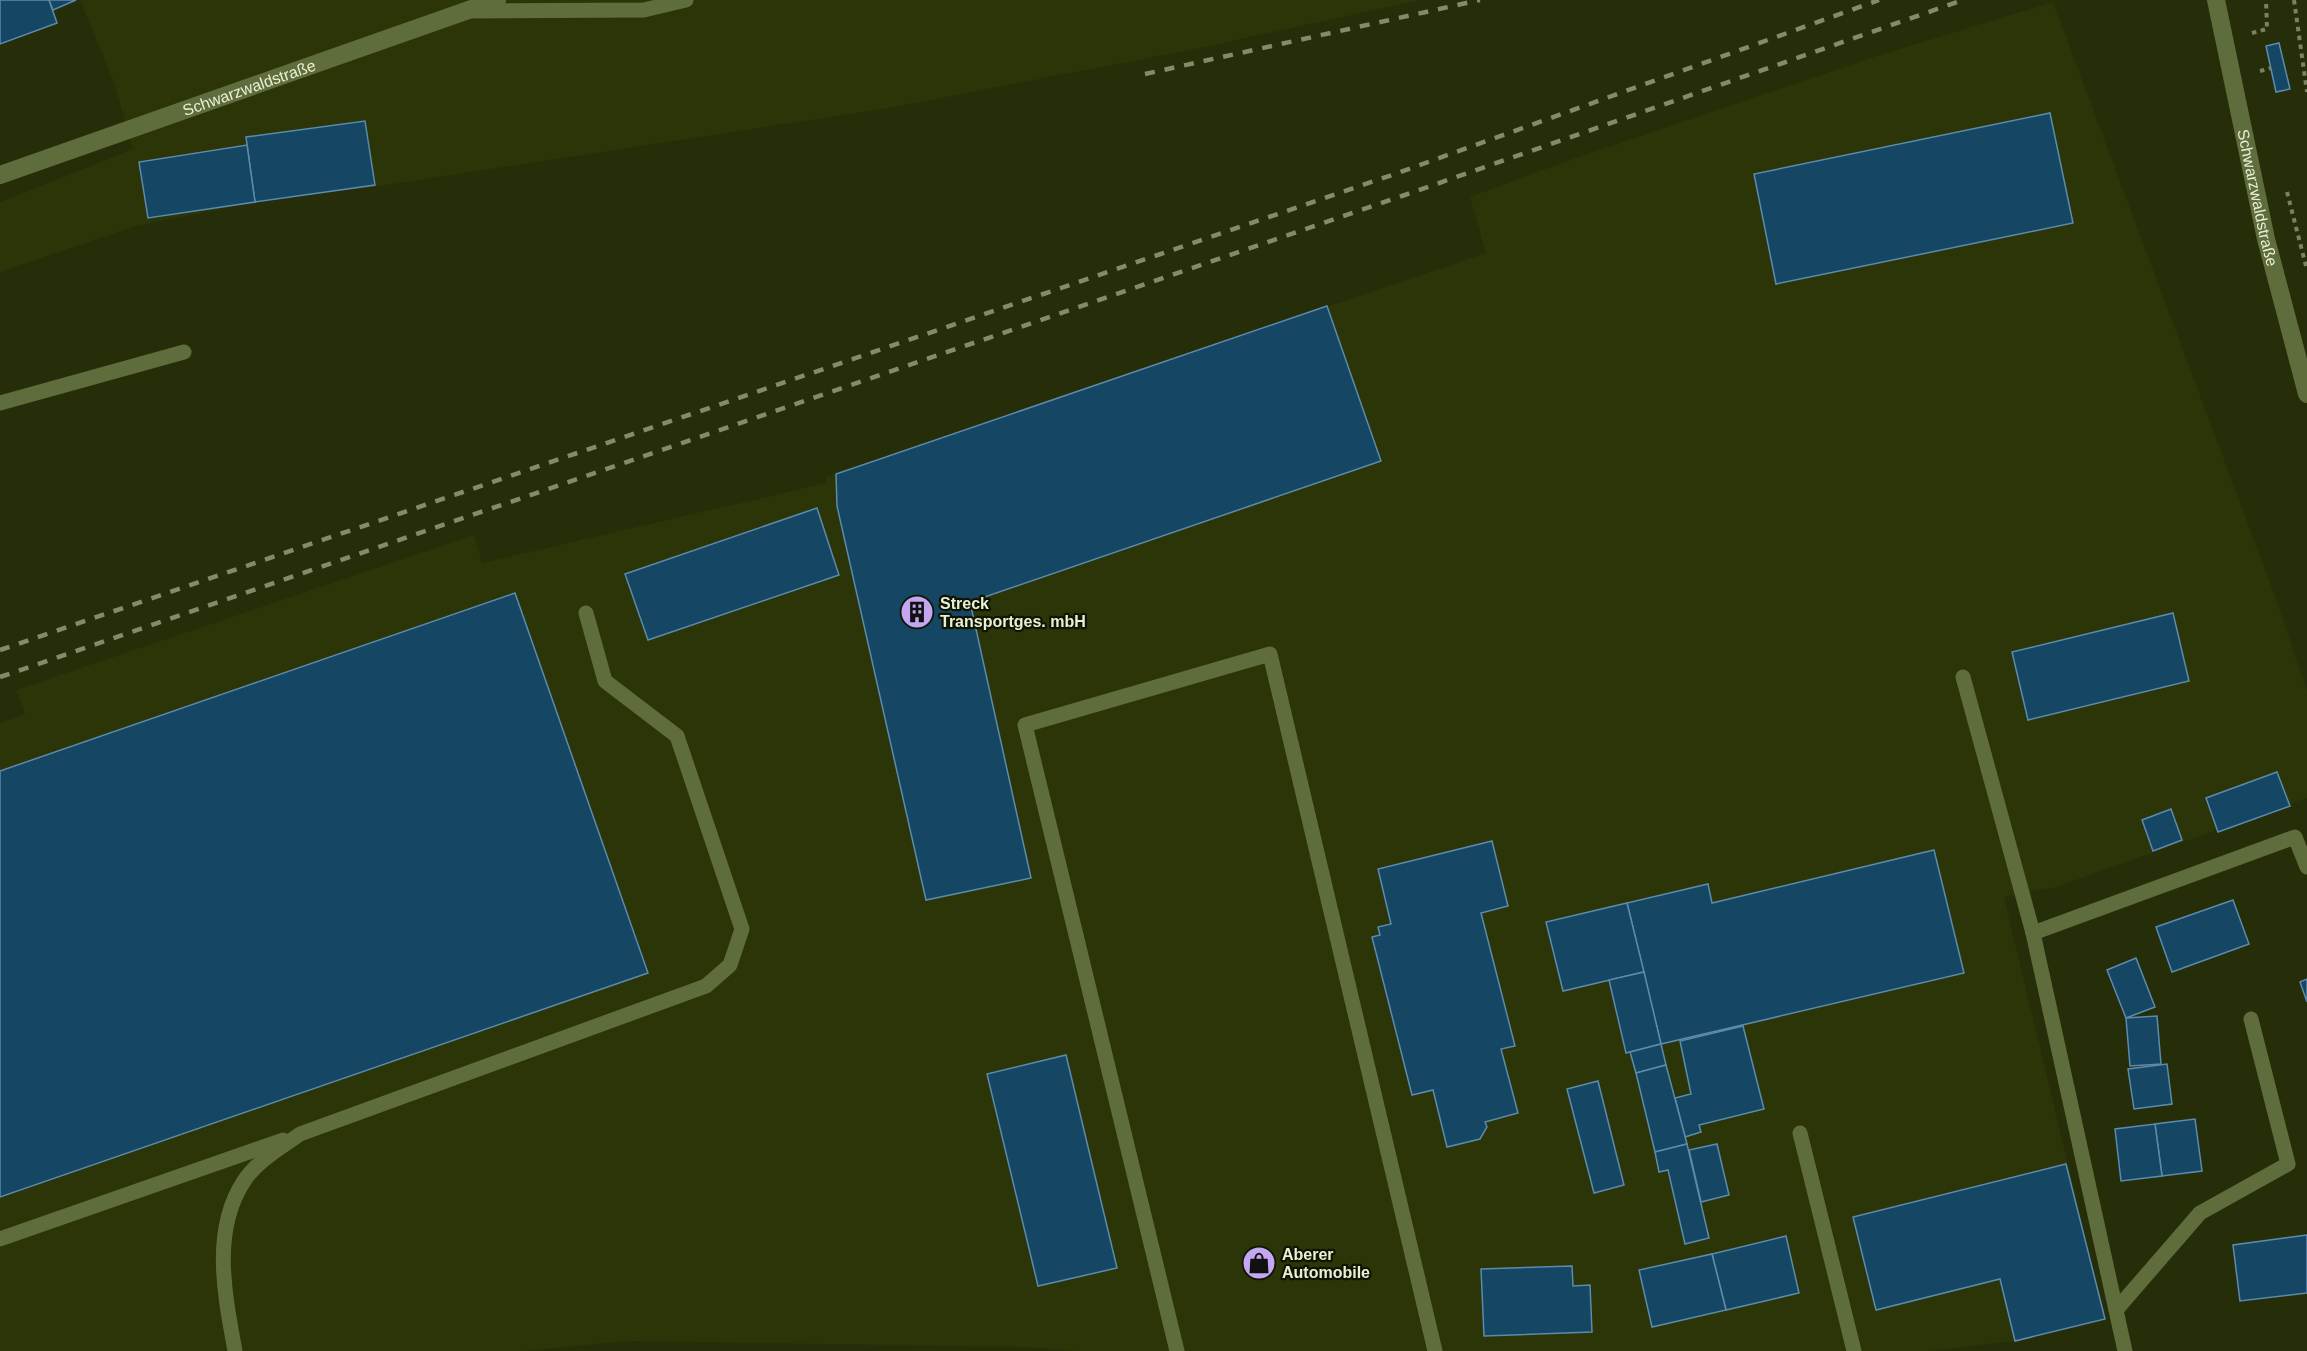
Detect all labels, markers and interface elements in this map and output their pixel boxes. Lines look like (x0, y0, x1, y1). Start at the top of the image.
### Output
street label: Schwarzwaldstraße (180, 56, 318, 119)
street label: Schwarzwaldstraße (2235, 128, 2281, 268)
building icon: Streck Transportges. mbH (899, 594, 935, 630)
place label: Streck Transportges. mbH (940, 595, 1086, 630)
shop icon: Aberer Automobile (1241, 1245, 1277, 1281)
place label: Aberer Automobile (1282, 1246, 1370, 1281)

